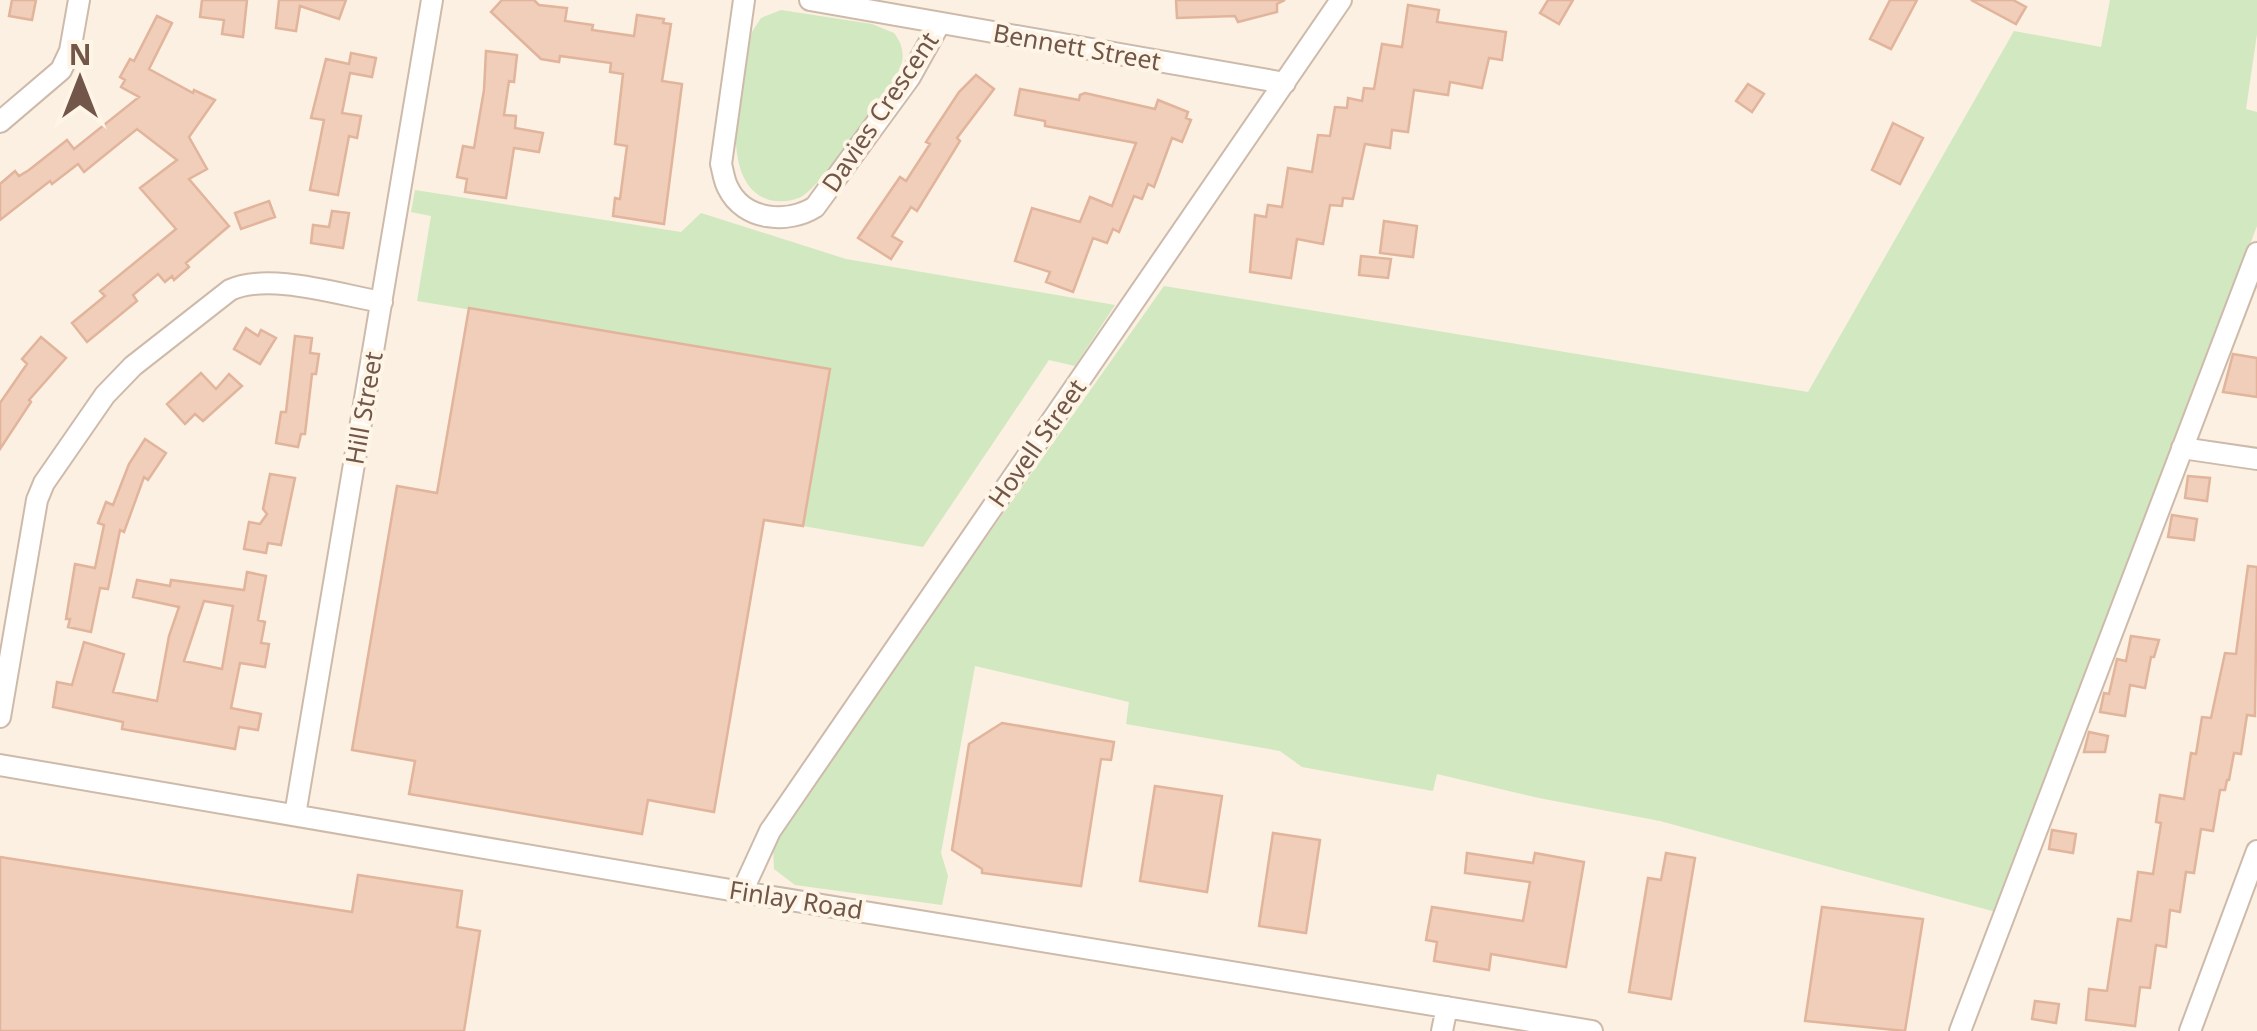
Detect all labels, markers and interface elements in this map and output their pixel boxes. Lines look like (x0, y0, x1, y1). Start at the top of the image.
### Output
street label: Bennett Street (991, 15, 1164, 77)
street label: Davies Crescent (813, 25, 945, 198)
north arrow (30, 30, 130, 130)
text: N (69, 35, 91, 73)
street label: Hill Street (336, 349, 390, 467)
street label: Hovell Street (979, 372, 1093, 513)
street label: Finlay Road (727, 872, 865, 926)

